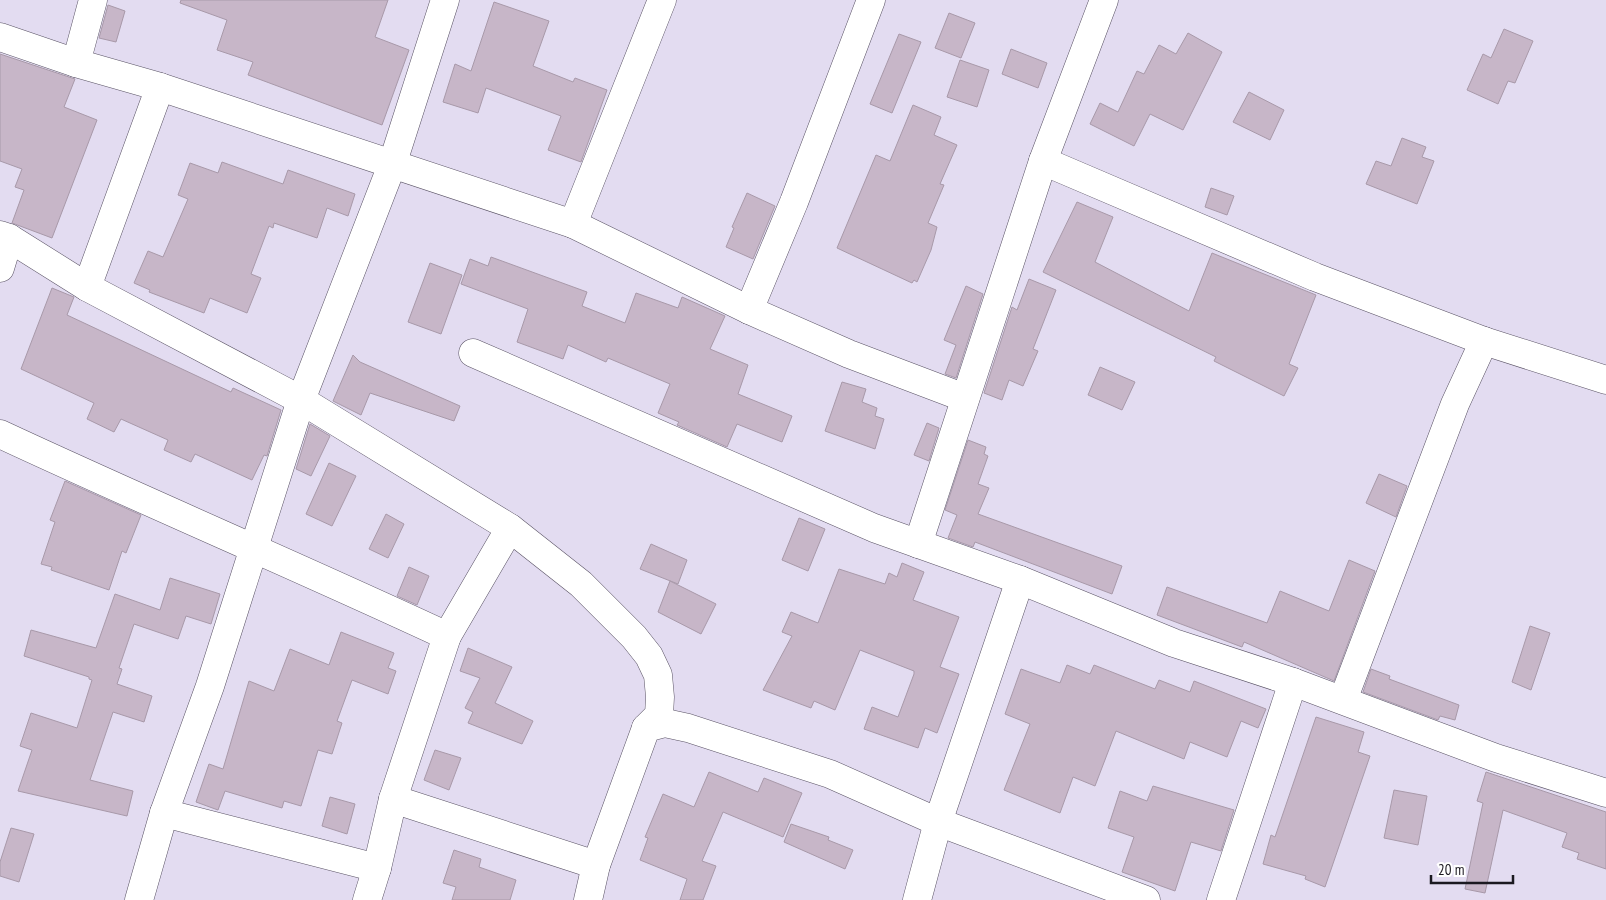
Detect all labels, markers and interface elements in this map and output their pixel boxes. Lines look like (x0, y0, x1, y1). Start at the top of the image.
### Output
scale bar (1431, 852, 1514, 884)
text: 20 m (1438, 860, 1464, 879)

